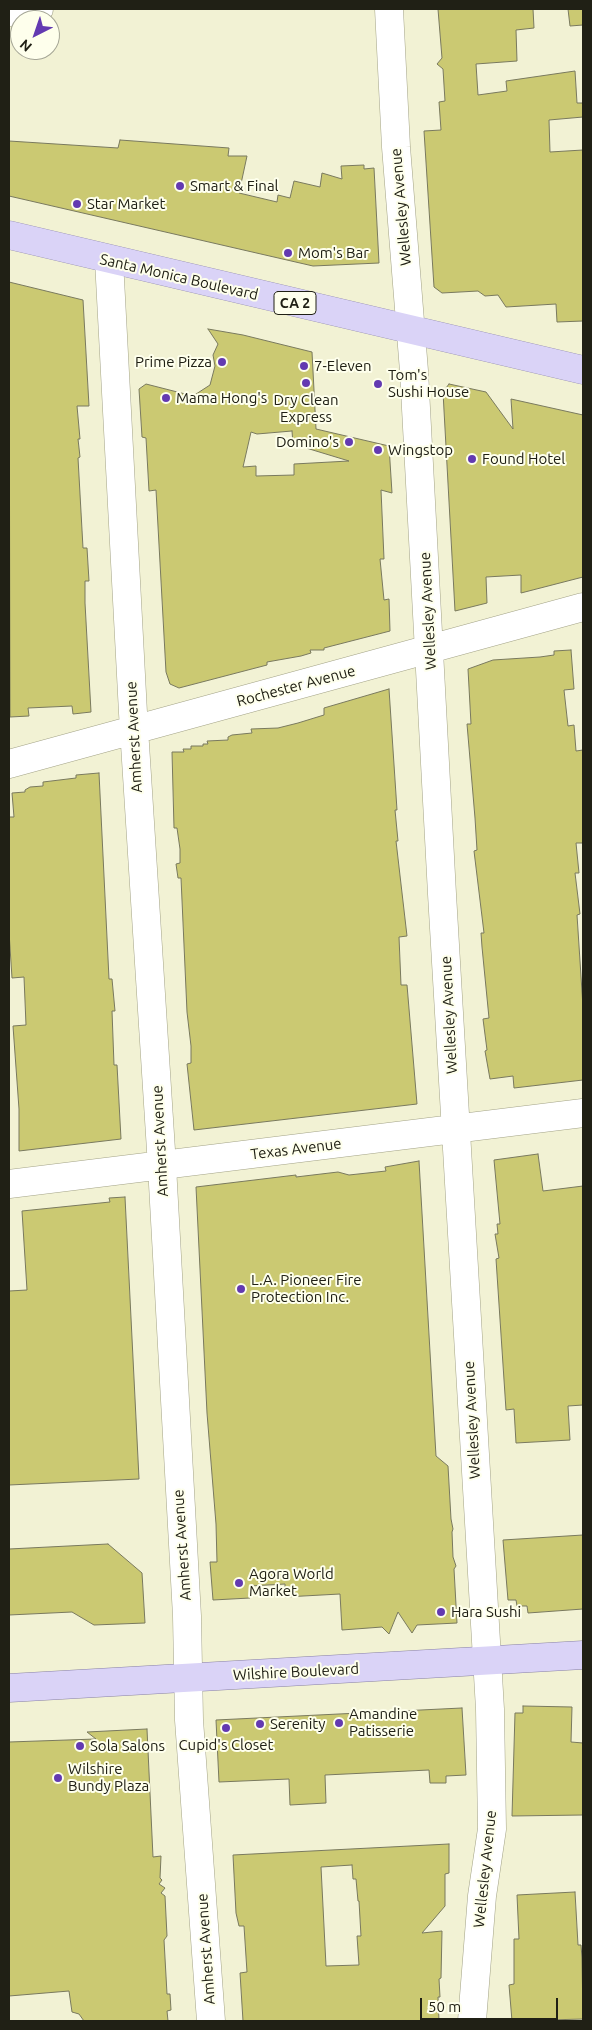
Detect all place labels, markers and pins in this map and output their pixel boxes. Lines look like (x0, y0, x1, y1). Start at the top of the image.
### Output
place label: Smart & Final (190, 177, 279, 195)
marker: Smart & Final (174, 180, 186, 192)
place label: Star Market (87, 195, 165, 213)
marker: Star Market (71, 198, 83, 210)
place label: Mom's Bar (298, 244, 369, 262)
marker: Mom's Bar (282, 247, 294, 259)
place label: Prime Pizza (135, 353, 212, 371)
marker: Prime Pizza (216, 356, 228, 368)
place label: 7-Eleven (314, 357, 372, 375)
marker: 7-Eleven (298, 360, 310, 372)
place label: Tom's Sushi House (388, 366, 469, 401)
marker: Dry Clean Express (300, 377, 312, 389)
marker: Tom's Sushi House (372, 378, 384, 390)
place label: Mama Hong's (176, 389, 267, 407)
place label: Dry Clean Express (274, 391, 338, 426)
marker: Mama Hong's (160, 392, 172, 404)
place label: Domino's (276, 433, 339, 451)
marker: Domino's (343, 436, 355, 448)
place label: Wingstop (388, 441, 453, 459)
marker: Wingstop (372, 444, 384, 456)
place label: Found Hotel (482, 450, 565, 468)
marker: Found Hotel (466, 453, 478, 465)
place label: L.A. Pioneer Fire Protection Inc. (251, 1271, 361, 1306)
marker: L.A. Pioneer Fire Protection Inc. (235, 1283, 247, 1295)
place label: Agora World Market (249, 1565, 334, 1600)
marker: Agora World Market (233, 1577, 245, 1589)
place label: Hara Sushi (451, 1603, 521, 1621)
marker: Hara Sushi (435, 1606, 447, 1618)
place label: Amandine Patisserie (349, 1705, 417, 1740)
place label: Serenity (270, 1715, 325, 1733)
marker: Amandine Patisserie (333, 1717, 345, 1729)
marker: Serenity (254, 1718, 266, 1730)
marker: Cupid's Closet (220, 1722, 232, 1734)
place label: Cupid's Closet (179, 1736, 273, 1754)
place label: Sola Salons (90, 1737, 165, 1755)
marker: Sola Salons (74, 1740, 86, 1752)
place label: Wilshire Bundy Plaza (68, 1760, 149, 1795)
marker: Wilshire Bundy Plaza (52, 1772, 64, 1784)

